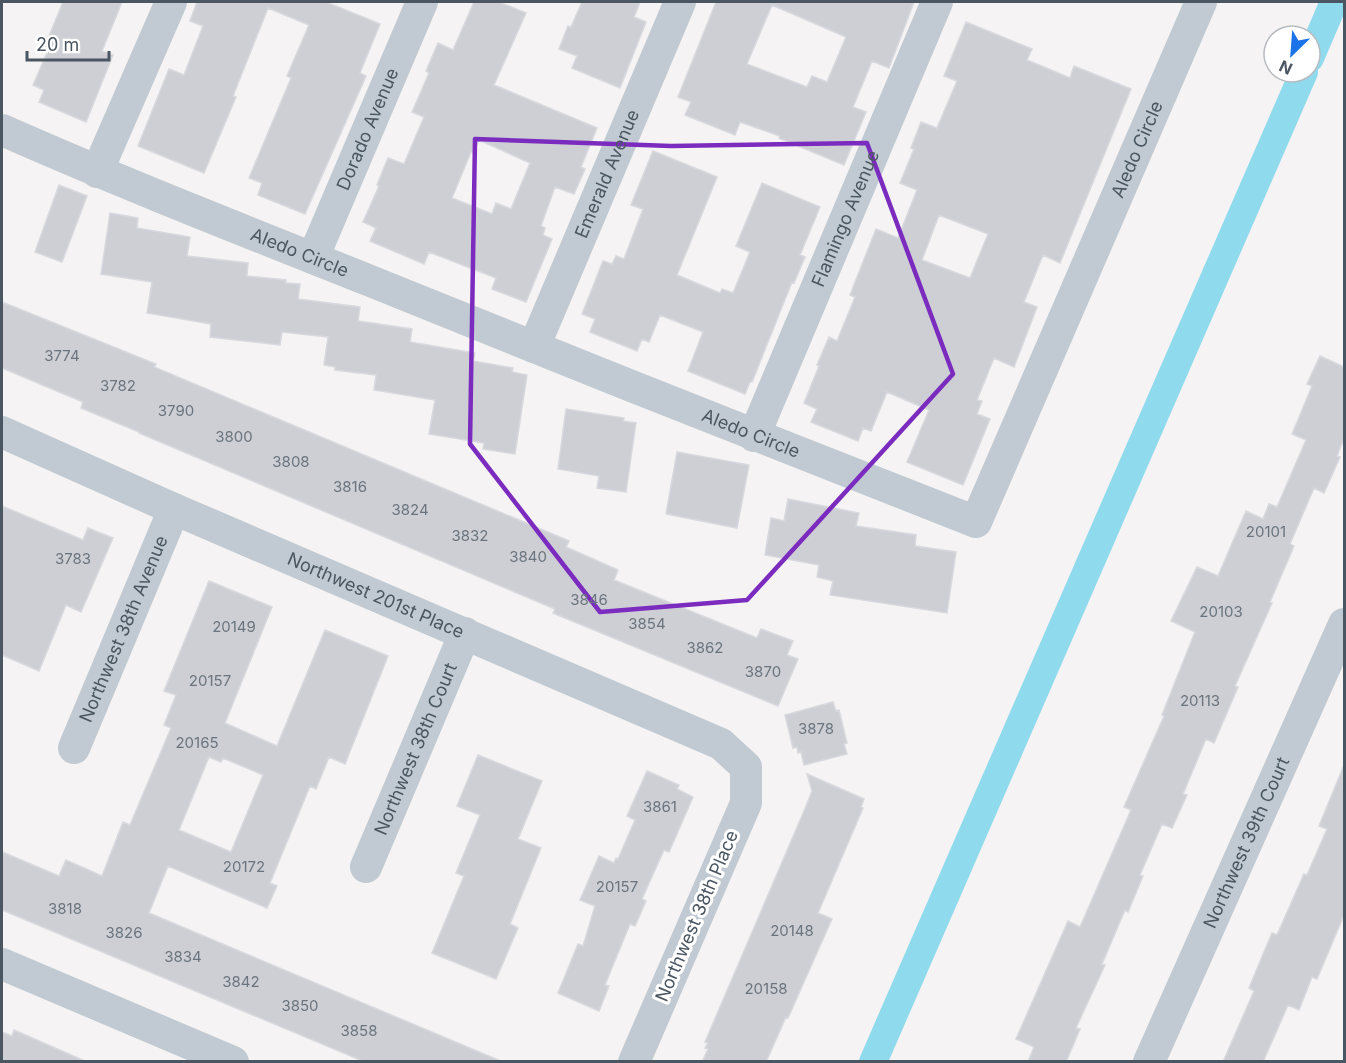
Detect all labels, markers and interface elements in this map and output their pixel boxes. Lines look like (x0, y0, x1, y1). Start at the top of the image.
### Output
scale bar (27, 24, 110, 62)
north arrow (1262, 24, 1322, 84)
text: 20 m (36, 34, 79, 55)
text: N (1276, 56, 1295, 79)
street label: Dorado Avenue (332, 65, 403, 193)
street label: Aledo Circle (1107, 98, 1167, 201)
street label: Emerald Avenue (570, 106, 643, 241)
street label: Flamingo Avenue (807, 147, 883, 290)
street label: Aledo Circle (248, 223, 352, 281)
house number: 3774 (44, 346, 80, 365)
house number: 3782 (100, 376, 136, 395)
house number: 3790 (158, 401, 194, 420)
street label: Aledo Circle (699, 404, 803, 462)
house number: 3800 (215, 427, 253, 446)
house number: 3808 (272, 452, 310, 471)
house number: 3816 (333, 477, 367, 496)
house number: 3824 (391, 500, 429, 519)
house number: 20101 (1246, 522, 1286, 541)
house number: 3832 (452, 526, 488, 545)
street label: Northwest 38th Avenue (75, 532, 172, 725)
house number: 3840 (509, 547, 547, 566)
street label: Northwest 201st Place (284, 548, 467, 642)
house number: 3783 (55, 549, 91, 568)
house number: 3846 (570, 590, 608, 609)
house number: 20103 (1199, 602, 1243, 621)
house number: 3854 (628, 614, 666, 633)
house number: 20149 (212, 617, 256, 636)
house number: 3862 (687, 638, 724, 657)
street label: Northwest 38th Court (370, 660, 461, 838)
house number: 3870 (745, 662, 781, 681)
house number: 20157 (189, 671, 231, 690)
house number: 20113 (1180, 691, 1220, 710)
house number: 3878 (798, 719, 834, 738)
house number: 20165 (175, 733, 219, 752)
street label: Northwest 39th Court (1199, 754, 1293, 931)
house number: 3861 (643, 797, 677, 816)
street label: Northwest 38th Place (651, 827, 742, 1005)
house number: 20172 (223, 857, 265, 876)
house number: 20157 (596, 877, 638, 896)
house number: 3818 (48, 899, 82, 918)
house number: 20148 (770, 921, 814, 940)
house number: 3826 (106, 923, 143, 942)
house number: 3834 (164, 947, 202, 966)
house number: 3842 (222, 972, 260, 991)
house number: 20158 (744, 979, 788, 998)
house number: 3850 (281, 996, 319, 1015)
house number: 3858 (341, 1021, 377, 1040)

